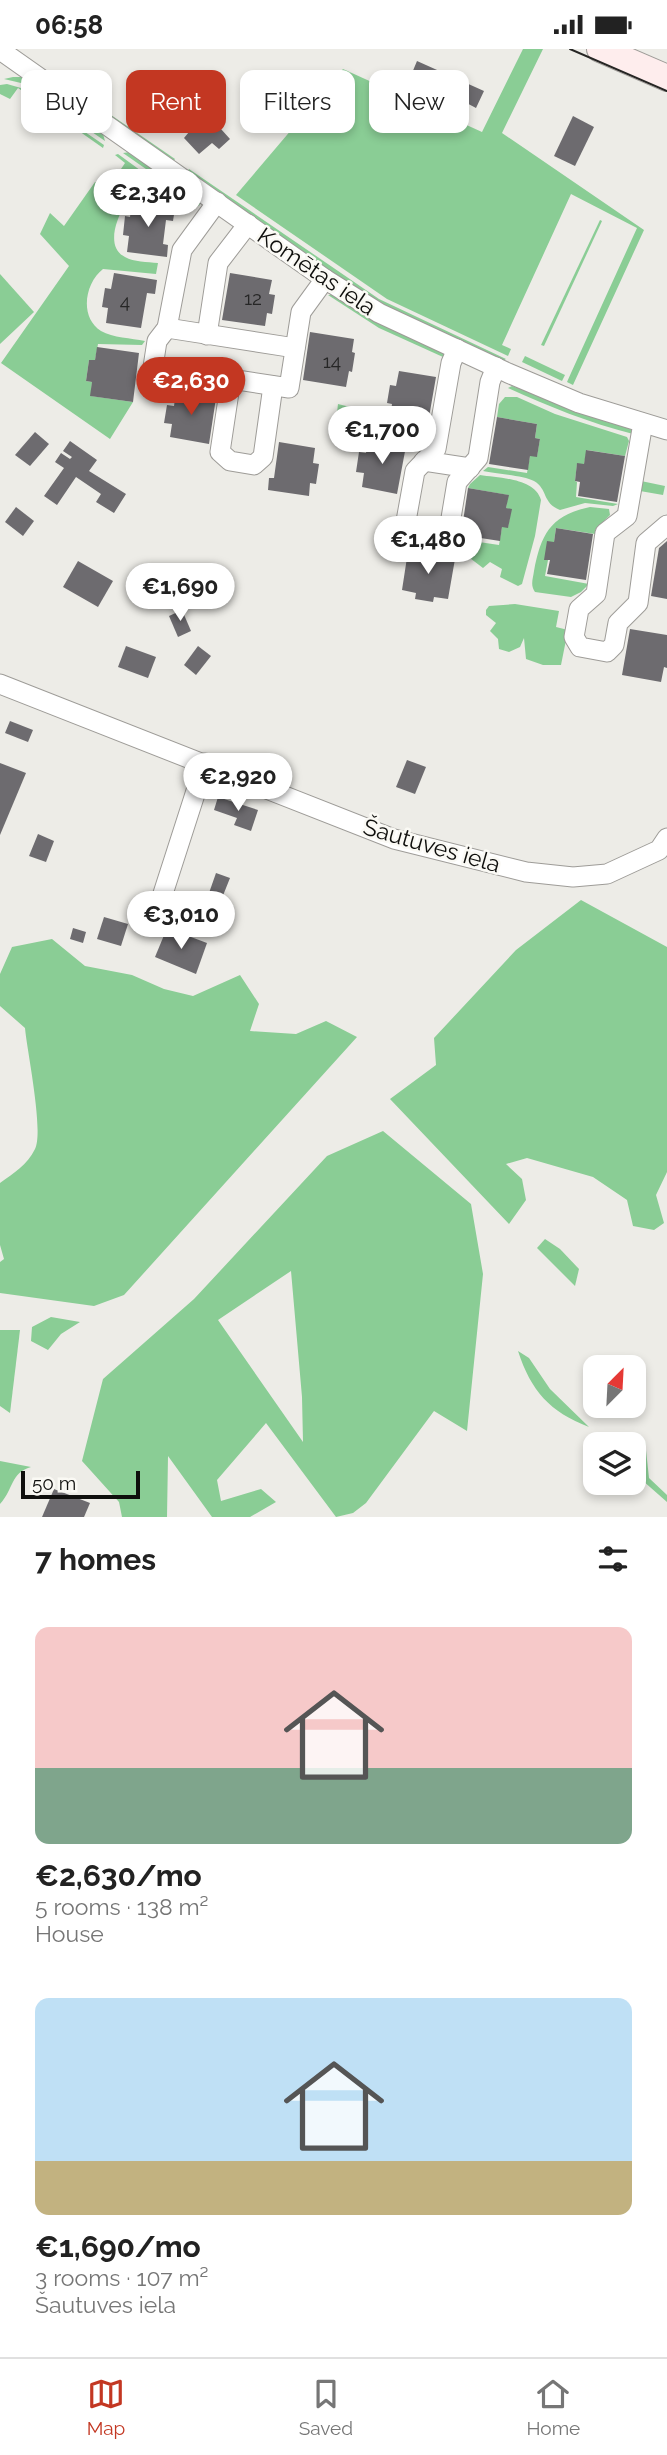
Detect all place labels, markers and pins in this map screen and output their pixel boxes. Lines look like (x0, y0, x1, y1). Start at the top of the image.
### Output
pin: €2,340 (91, 169, 205, 229)
pin: €2,630 (134, 357, 248, 417)
pin: €1,700 (325, 407, 439, 466)
pin: €1,480 (371, 517, 485, 576)
pin: €1,690 (123, 563, 237, 623)
pin: €2,920 (181, 753, 295, 813)
pin: €3,010 (124, 891, 238, 951)

